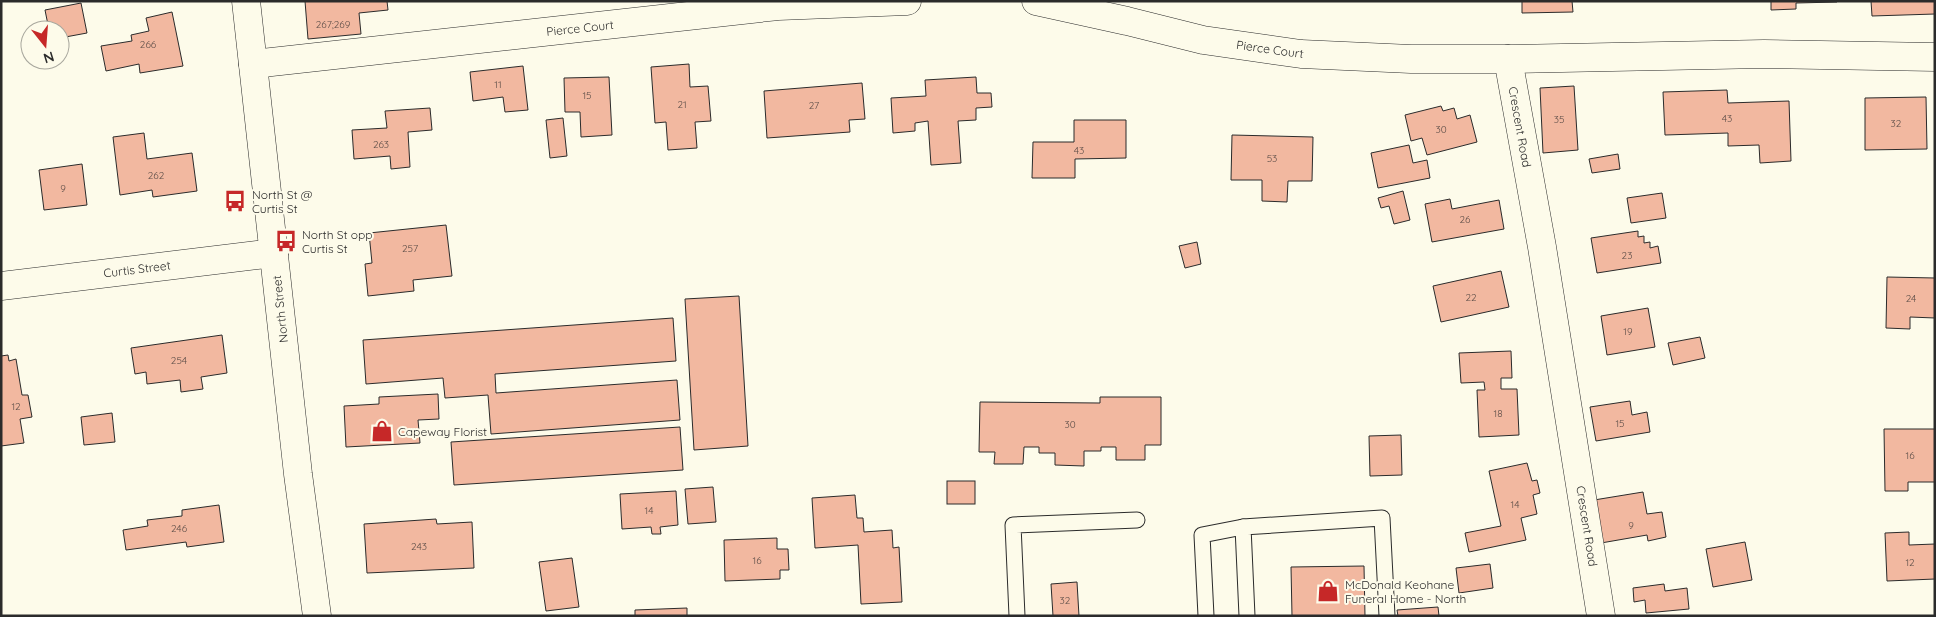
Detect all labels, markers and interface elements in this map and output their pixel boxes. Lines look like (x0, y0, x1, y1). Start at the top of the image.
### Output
street label: Pierce Court (546, 17, 614, 39)
house number: 267;269 (316, 18, 351, 31)
north arrow (20, 20, 70, 70)
street label: Pierce Court (1235, 37, 1305, 61)
house number: 266 (140, 38, 157, 51)
text: N (41, 47, 56, 68)
house number: 11 (494, 78, 502, 91)
street label: Crescent Road (1506, 85, 1534, 169)
house number: 15 (582, 89, 592, 102)
house number: 21 (677, 98, 687, 111)
house number: 27 (809, 99, 819, 112)
house number: 43 (1722, 112, 1732, 125)
house number: 35 (1554, 113, 1564, 126)
house number: 32 (1891, 117, 1902, 130)
house number: 30 (1435, 123, 1447, 136)
house number: 263 (373, 138, 389, 151)
house number: 43 (1074, 144, 1084, 157)
house number: 53 (1267, 152, 1277, 165)
house number: 262 (148, 169, 165, 182)
house number: 9 (60, 182, 66, 195)
place label: North St @ Curtis St (252, 187, 313, 216)
bus stop icon: North St @ Curtis St (222, 188, 248, 214)
house number: 26 (1460, 213, 1471, 226)
place label: North St opp Curtis St (302, 227, 373, 256)
bus stop icon: North St opp Curtis St (273, 228, 299, 254)
house number: 257 (402, 242, 418, 255)
house number: 23 (1622, 249, 1632, 262)
street label: Curtis Street (103, 257, 171, 281)
street label: North Street (269, 275, 291, 343)
house number: 22 (1465, 291, 1477, 304)
house number: 24 (1906, 292, 1916, 305)
house number: 19 (1623, 325, 1633, 338)
house number: 254 (171, 354, 187, 367)
house number: 12 (11, 400, 21, 413)
house number: 18 (1493, 407, 1503, 420)
house number: 15 (1615, 417, 1625, 430)
shop icon: Capeway Florist (369, 418, 395, 444)
house number: 30 (1064, 418, 1076, 431)
place label: Capeway Florist (398, 424, 487, 439)
house number: 16 (1905, 449, 1915, 462)
street label: Crescent Road (1573, 485, 1601, 567)
house number: 14 (1511, 498, 1519, 511)
house number: 14 (645, 504, 653, 517)
house number: 9 (1628, 519, 1634, 532)
house number: 246 (171, 522, 188, 535)
house number: 243 (411, 540, 427, 553)
house number: 16 (752, 554, 762, 567)
house number: 12 (1905, 556, 1915, 569)
place label: McDonald Keohane Funeral Home - North (1345, 577, 1466, 606)
shop icon: McDonald Keohane Funeral Home - North (1315, 578, 1341, 604)
house number: 32 (1060, 594, 1071, 607)

